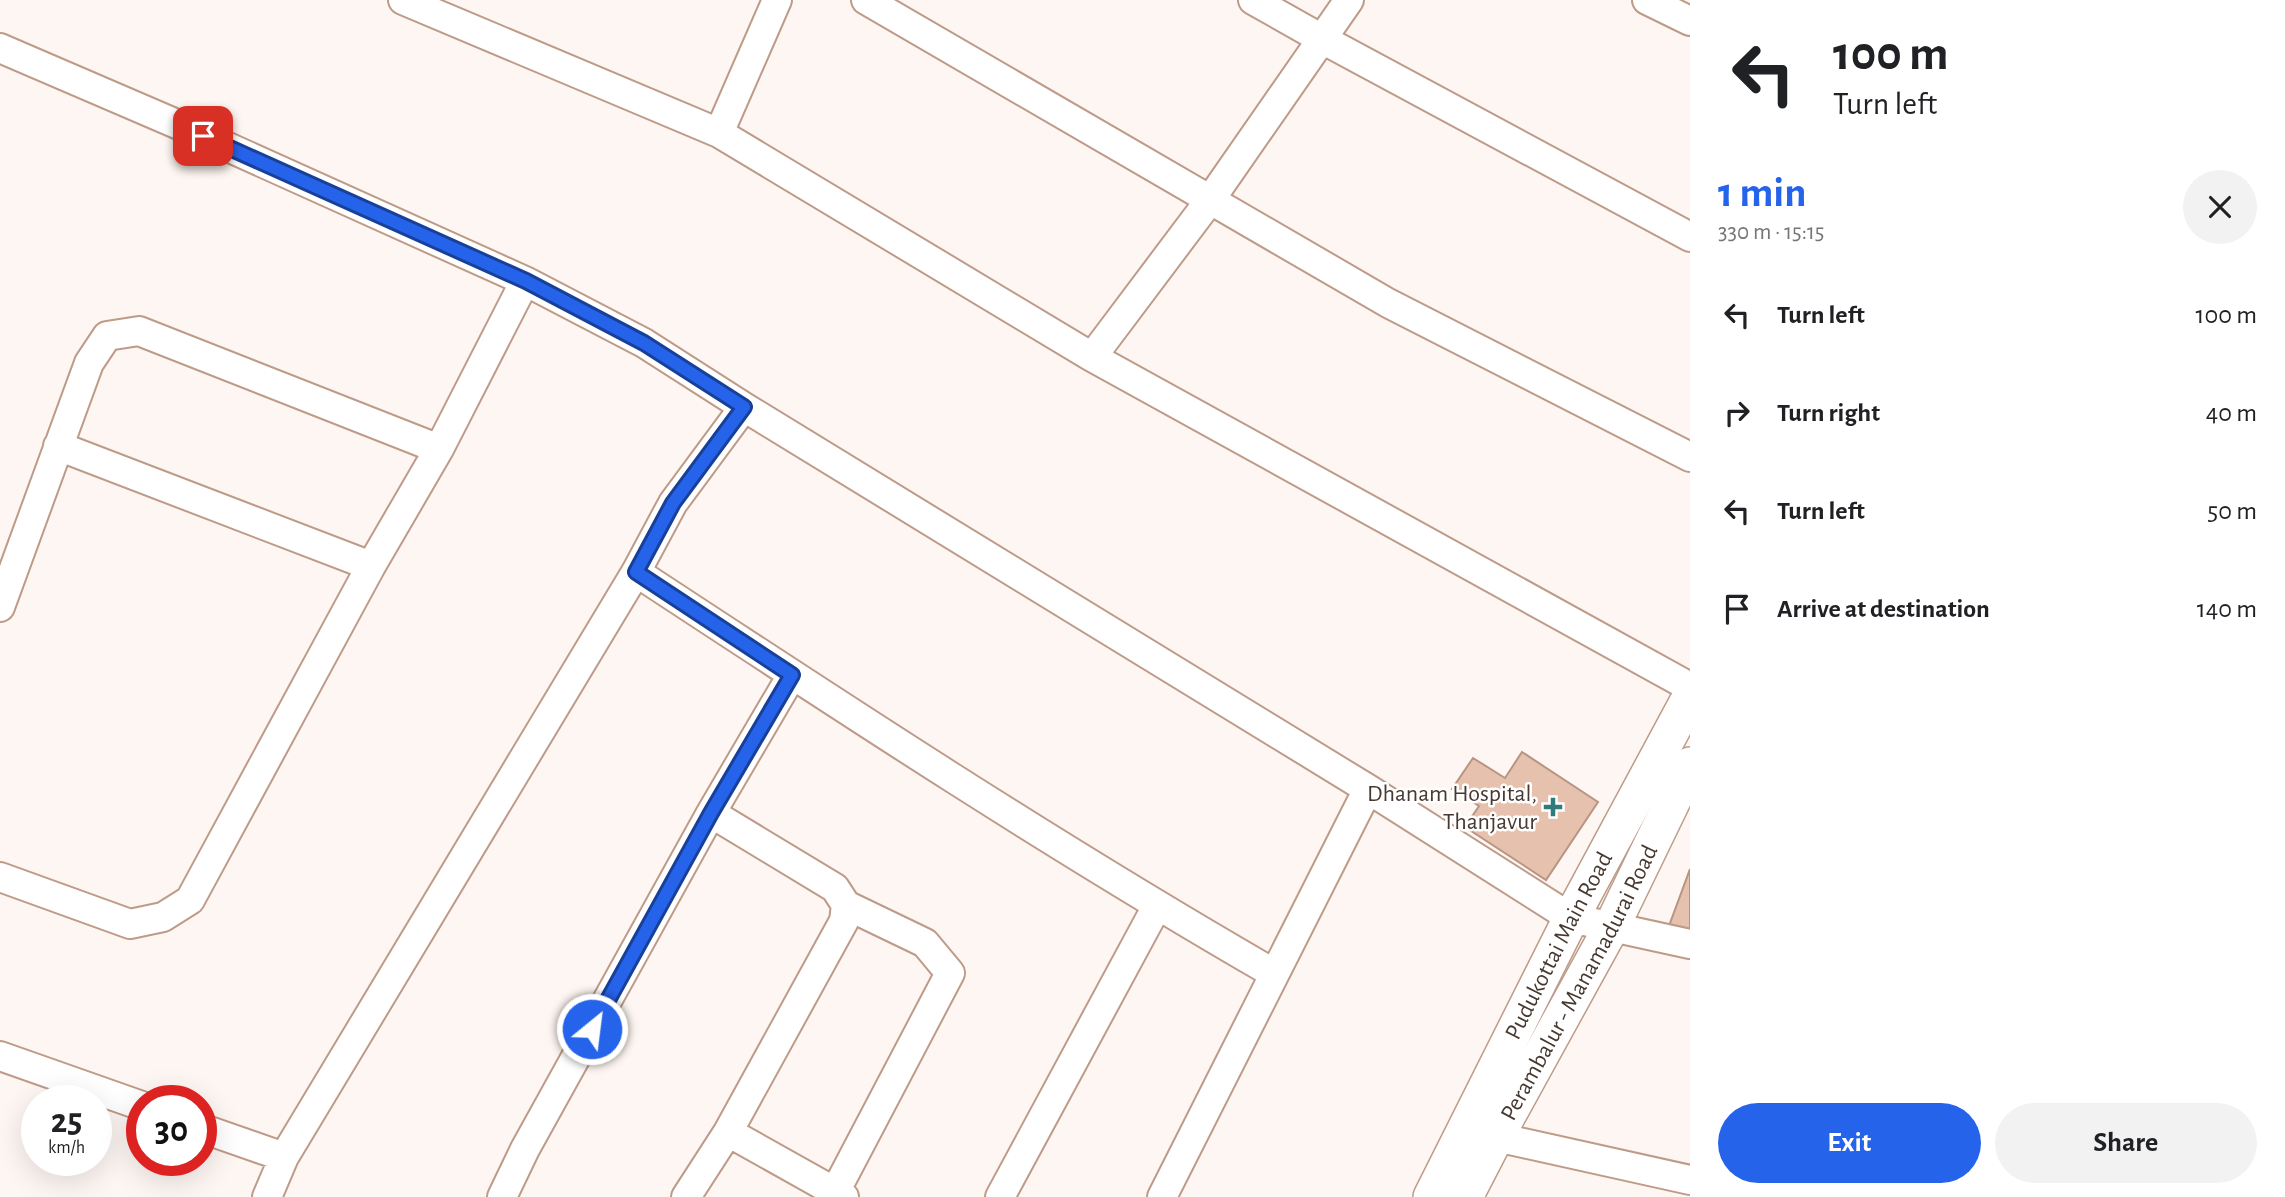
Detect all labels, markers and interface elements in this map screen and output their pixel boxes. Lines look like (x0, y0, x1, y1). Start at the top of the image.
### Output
icon: left (1718, 28, 1809, 119)
text: 100 m (1833, 30, 1949, 79)
text: Turn left (1833, 88, 1937, 120)
pin (173, 106, 233, 166)
icon: arrive (184, 117, 222, 155)
button: close (2183, 170, 2257, 244)
text: 1 min (1718, 172, 1807, 214)
text: 330 m · 15:15 (1718, 221, 1824, 244)
icon: left (1718, 296, 1756, 334)
text: Turn left (1777, 302, 1865, 328)
text: 100 m (2196, 302, 2257, 328)
icon: right (1718, 394, 1756, 432)
text: Turn right (1777, 400, 1880, 426)
text: 40 m (2206, 400, 2257, 426)
icon: left (1718, 492, 1756, 530)
text: Turn left (1777, 498, 1865, 524)
text: 50 m (2207, 498, 2257, 524)
icon: arrive (1718, 590, 1756, 628)
text: Arrive at destination (1777, 596, 1990, 622)
text: 140 m (2197, 596, 2257, 622)
place label: Dhanam Hospital, Thanjavur (1367, 782, 1537, 834)
marker: Dhanam Hospital, Thanjavur (1543, 797, 1563, 817)
street label: Perambalur - Manamadurai Road (1497, 841, 1662, 1125)
street label: Pudukottai Main Road (1501, 848, 1617, 1043)
position arrow (555, 992, 629, 1066)
speed limit sign: 30 (126, 1085, 217, 1176)
button: Exit (1718, 1103, 1981, 1183)
button: Share (1995, 1103, 2257, 1183)
text: 25 (51, 1104, 82, 1139)
text: km/h (48, 1139, 85, 1157)

